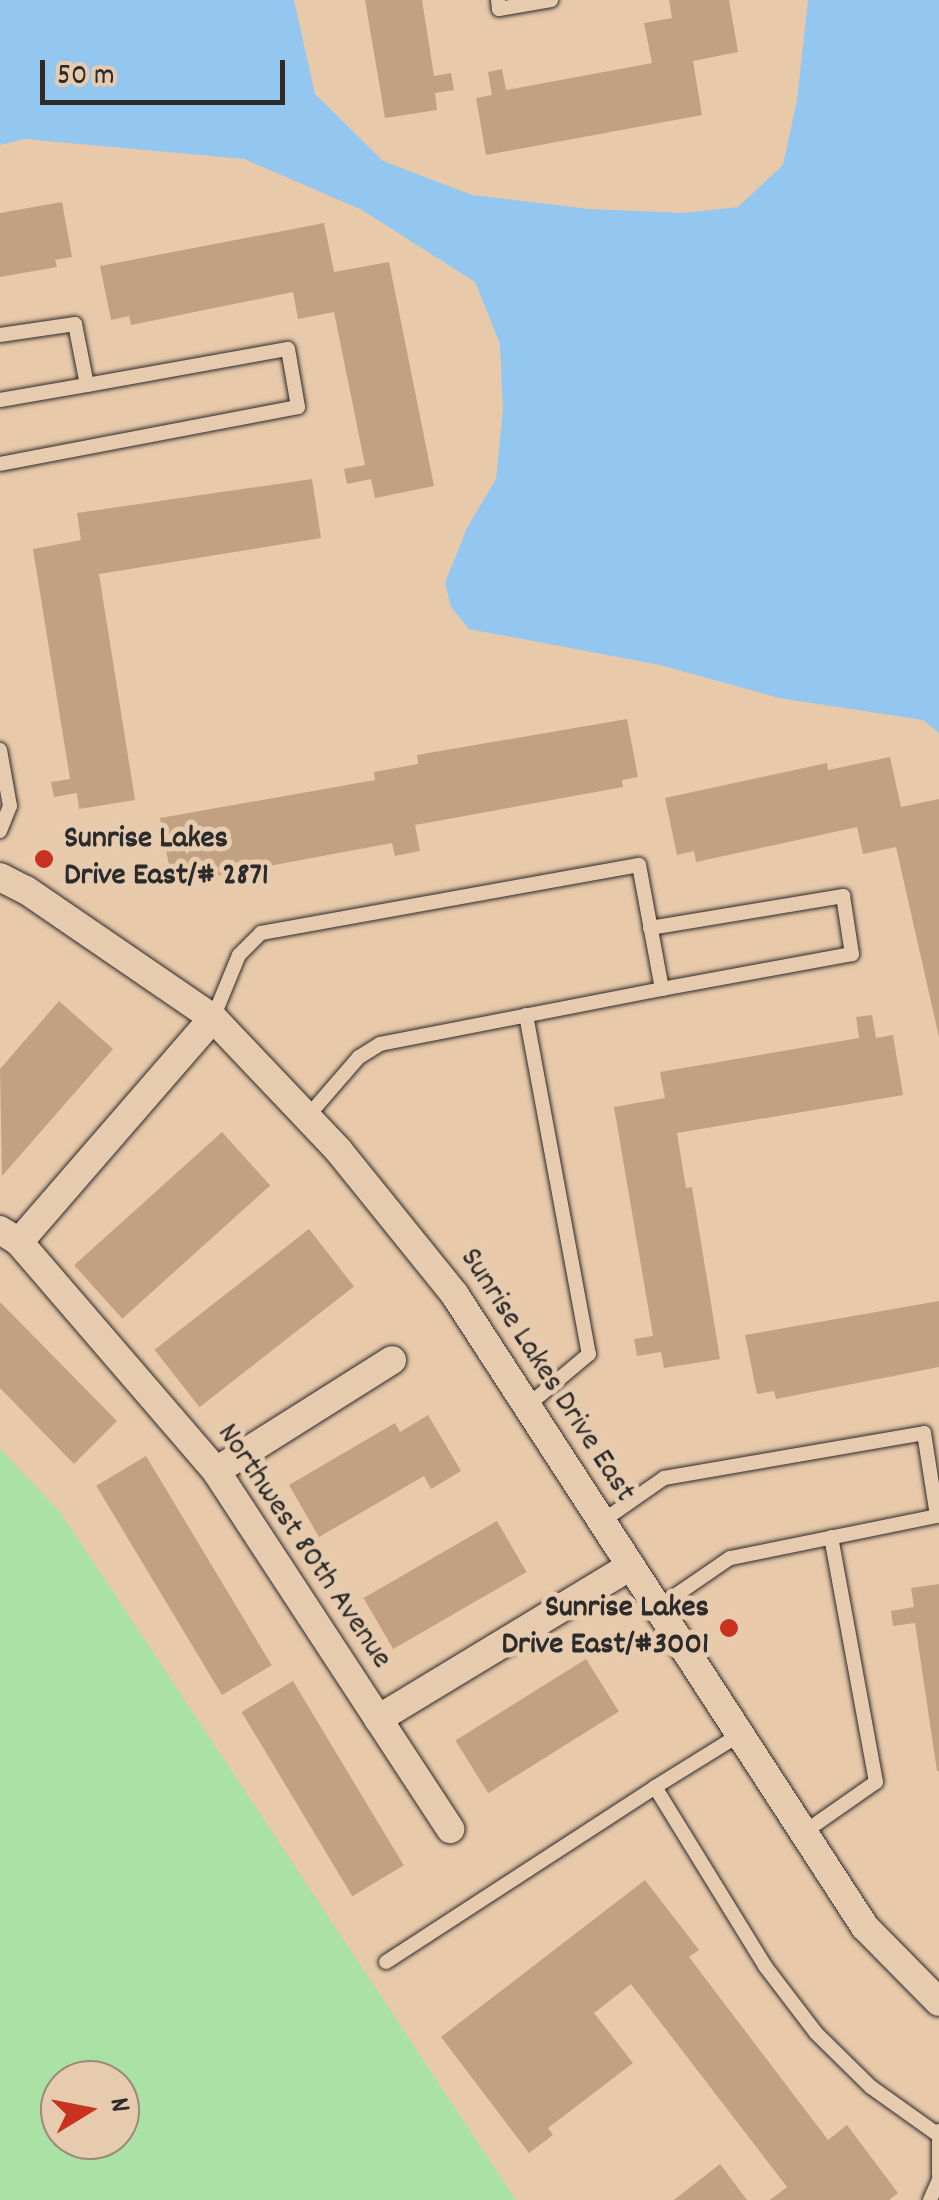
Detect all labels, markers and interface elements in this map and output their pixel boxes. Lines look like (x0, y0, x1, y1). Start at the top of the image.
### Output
scale bar (45, 40, 290, 102)
text: 50 m (57, 56, 115, 99)
place label: Sunrise Lakes Drive East/# 2871 (64, 822, 269, 897)
marker: Sunrise Lakes Drive East/# 2871 (33, 848, 55, 870)
street label: Sunrise Lakes Drive East (450, 1242, 642, 1510)
street label: Northwest 80th Avenue (207, 1417, 399, 1677)
place label: Sunrise Lakes Drive East/#3001 (502, 1591, 709, 1666)
marker: Sunrise Lakes Drive East/#3001 (718, 1617, 740, 1639)
north arrow (40, 2060, 140, 2160)
text: N (97, 2095, 138, 2115)

